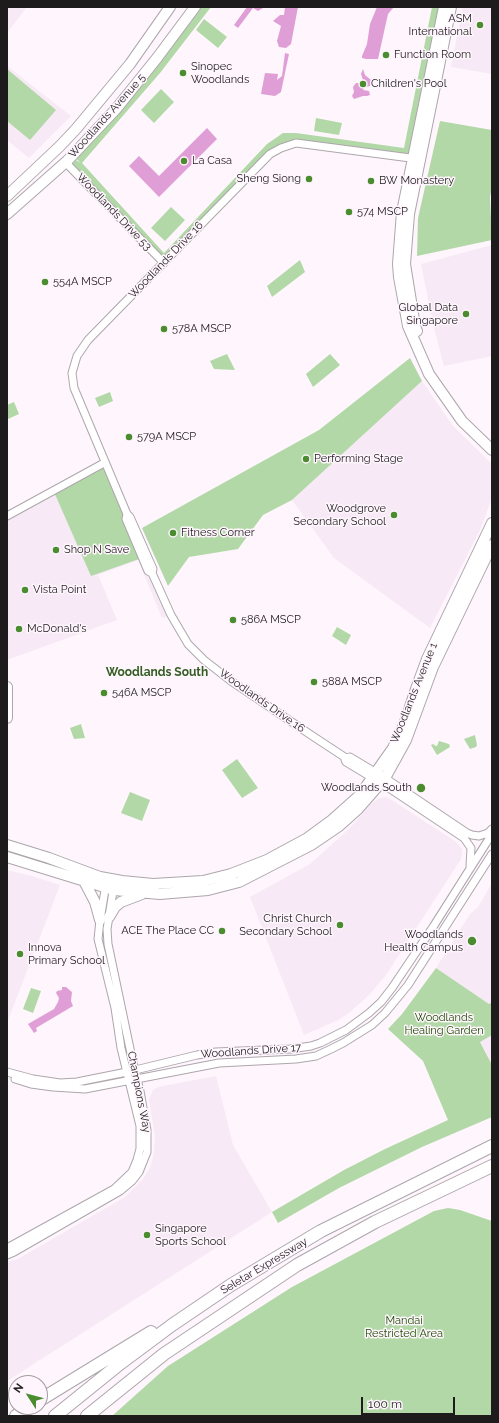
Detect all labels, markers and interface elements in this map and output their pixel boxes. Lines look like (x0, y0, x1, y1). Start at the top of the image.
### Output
place label: ASM International (409, 12, 472, 38)
marker: ASM International (475, 20, 485, 30)
place label: Function Room (394, 48, 471, 62)
marker: Function Room (381, 50, 391, 60)
place label: Sinopec Woodlands (191, 60, 249, 86)
marker: Sinopec Woodlands (178, 68, 188, 78)
street label: Woodlands Avenue 5 (66, 71, 148, 161)
place label: Children's Pool (371, 77, 447, 91)
marker: Children's Pool (358, 79, 368, 89)
place label: La Casa (192, 154, 232, 168)
marker: La Casa (179, 156, 189, 166)
street label: Woodlands Drive 53 (74, 171, 154, 253)
place label: Sheng Siong (237, 172, 301, 186)
marker: Sheng Siong (304, 174, 314, 184)
place label: BW Monastery (379, 174, 454, 188)
marker: BW Monastery (366, 176, 376, 186)
place label: 574 MSCP (357, 205, 408, 219)
marker: 574 MSCP (344, 207, 354, 217)
street label: Woodlands Drive 16 (126, 219, 206, 301)
place label: 554A MSCP (53, 275, 112, 289)
marker: 554A MSCP (40, 277, 50, 287)
place label: Global Data Singapore (399, 301, 458, 327)
marker: Global Data Singapore (461, 309, 471, 319)
place label: 578A MSCP (172, 322, 231, 336)
marker: 578A MSCP (159, 324, 169, 334)
place label: 579A MSCP (137, 430, 196, 444)
marker: 579A MSCP (124, 432, 134, 442)
place label: Performing Stage (314, 452, 403, 466)
marker: Performing Stage (301, 454, 311, 464)
place label: Woodgrove Secondary School (293, 502, 386, 528)
marker: Woodgrove Secondary School (389, 510, 399, 520)
place label: Fitness Corner (181, 526, 255, 540)
marker: Fitness Corner (168, 528, 178, 538)
place label: Shop N Save (64, 543, 129, 557)
marker: Shop N Save (51, 545, 61, 555)
place label: Vista Point (33, 583, 86, 597)
marker: Vista Point (20, 585, 30, 595)
place label: 586A MSCP (241, 613, 301, 627)
marker: 586A MSCP (228, 615, 238, 625)
place label: McDonald's (27, 622, 87, 636)
marker: McDonald's (14, 624, 24, 634)
street label: Woodlands Avenue 1 (388, 641, 440, 745)
district label: Woodlands South (106, 665, 208, 679)
street label: Woodlands Drive 16 (217, 666, 307, 736)
place label: 588A MSCP (322, 675, 382, 689)
marker: 588A MSCP (309, 677, 319, 687)
place label: 546A MSCP (112, 686, 171, 700)
marker: 546A MSCP (99, 688, 109, 698)
place label: Woodlands South (321, 781, 412, 795)
marker: Woodlands South (415, 782, 427, 794)
place label: Christ Church Secondary School (239, 912, 332, 938)
marker: Christ Church Secondary School (335, 920, 345, 930)
place label: ACE The Place CC (121, 924, 214, 938)
marker: ACE The Place CC (217, 926, 227, 936)
place label: Woodlands Health Campus (384, 928, 463, 954)
marker: Woodlands Health Campus (466, 935, 478, 947)
place label: Innova Primary School (28, 941, 105, 967)
marker: Innova Primary School (15, 949, 25, 959)
park label: Woodlands Healing Garden (404, 1011, 484, 1037)
street label: Woodlands Drive 17 (200, 1041, 302, 1061)
street label: Champions Way (125, 1050, 153, 1134)
place label: Singapore Sports School (155, 1222, 226, 1248)
marker: Singapore Sports School (142, 1230, 152, 1240)
street label: Seletar Expressway (218, 1235, 310, 1297)
park label: Mandai Restricted Area (365, 1314, 443, 1340)
north arrow (8, 1375, 48, 1415)
text: N (11, 1381, 26, 1395)
scale bar (363, 1389, 457, 1415)
text: 100 m (368, 1397, 402, 1411)

